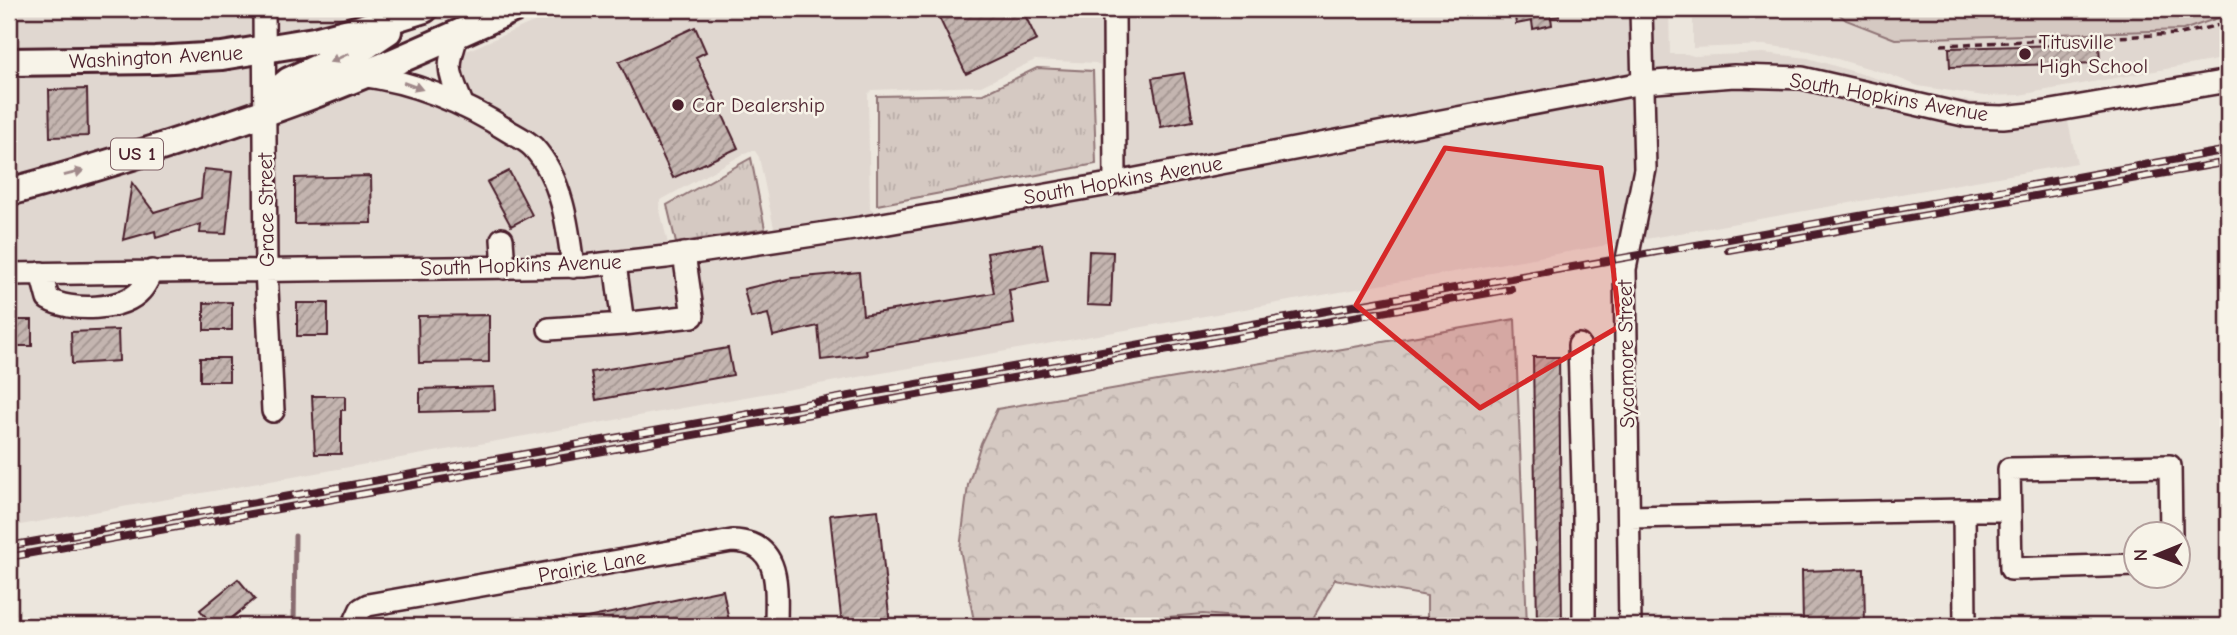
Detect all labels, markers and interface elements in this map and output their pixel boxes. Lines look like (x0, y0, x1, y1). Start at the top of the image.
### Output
place label: Titusville High School (2039, 30, 2148, 78)
street label: Washington Avenue (68, 40, 244, 74)
marker: Titusville High School (2017, 46, 2033, 62)
one-way arrow (329, 52, 349, 64)
street label: South Hopkins Avenue (1788, 68, 1990, 126)
one-way arrow (403, 81, 424, 92)
place label: Car Dealership (692, 93, 825, 117)
marker: Car Dealership (670, 97, 686, 113)
road number: US 1 (111, 138, 163, 170)
street label: South Hopkins Avenue (1022, 151, 1224, 209)
street label: Grace Street (253, 152, 279, 267)
one-way arrow (64, 168, 85, 178)
street label: South Hopkins Avenue (420, 249, 622, 281)
street label: Sycamore Street (1613, 279, 1639, 428)
north arrow (2122, 520, 2192, 590)
street label: Prairie Lane (536, 545, 648, 587)
text: N (2130, 549, 2152, 562)

